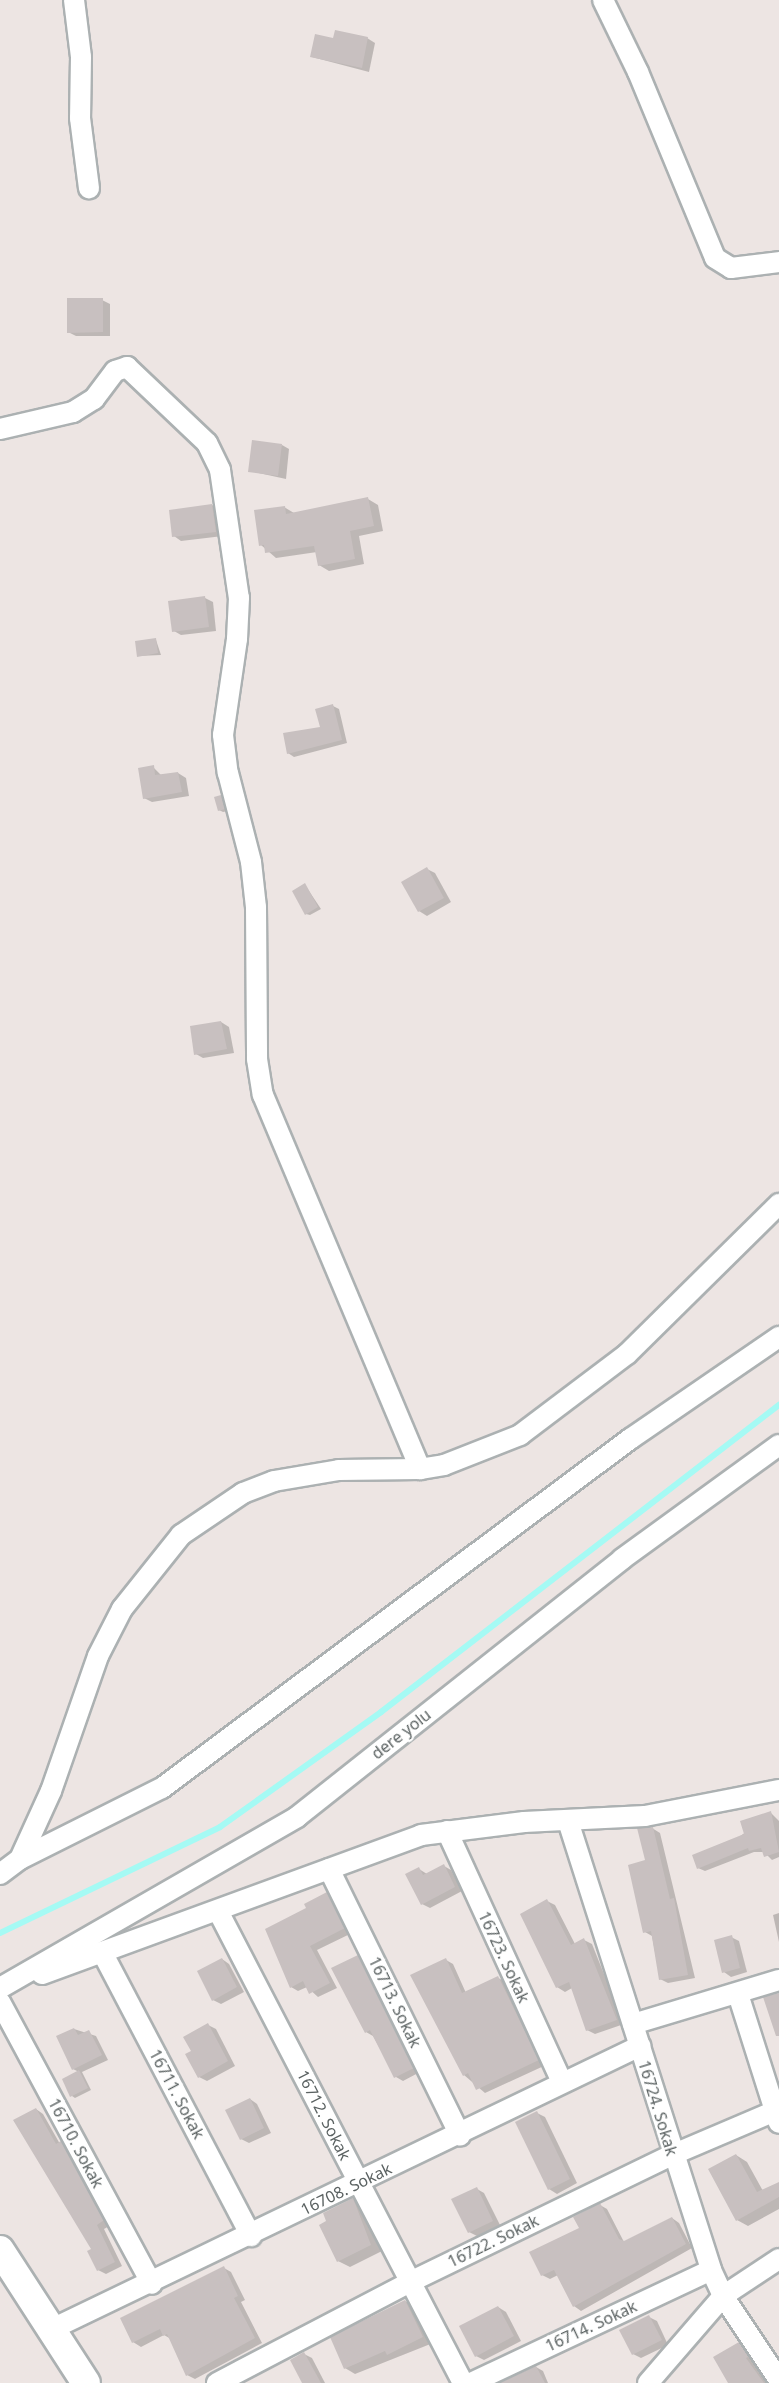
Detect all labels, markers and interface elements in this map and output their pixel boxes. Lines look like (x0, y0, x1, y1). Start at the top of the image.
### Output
street label: dere yolu (367, 1705, 435, 1763)
street label: 16723. Sokak (474, 1908, 534, 2006)
street label: 16713. Sokak (365, 1953, 425, 2051)
street label: 16711. Sokak (145, 2046, 209, 2142)
street label: 16724. Sokak (634, 2058, 682, 2158)
street label: 16712. Sokak (293, 2067, 355, 2163)
street label: 16710. Sokak (44, 2095, 108, 2191)
street label: 16708. Sokak (297, 2159, 395, 2219)
street label: 16722. Sokak (444, 2211, 542, 2271)
street label: 16714. Sokak (542, 2296, 640, 2356)

